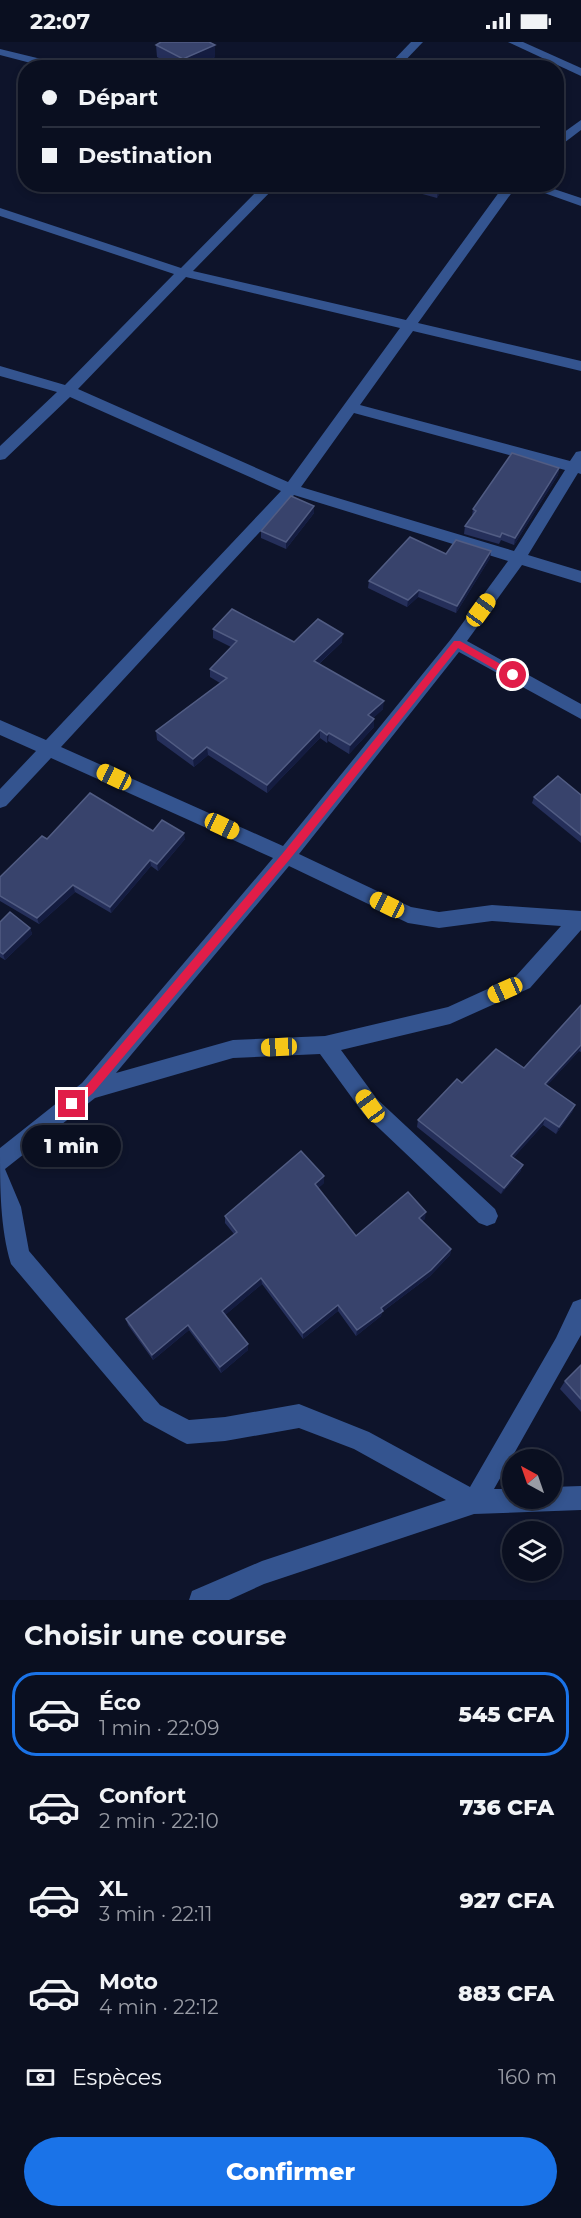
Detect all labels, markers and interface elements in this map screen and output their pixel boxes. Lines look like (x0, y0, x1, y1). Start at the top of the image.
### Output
text: 22:07 (30, 8, 90, 35)
text: Départ (78, 84, 158, 111)
text: Destination (78, 142, 213, 169)
car (463, 590, 499, 630)
route start (499, 661, 526, 688)
car (94, 761, 134, 793)
car (202, 810, 242, 842)
car (367, 889, 407, 921)
car (485, 974, 525, 1006)
car (261, 1037, 297, 1057)
car (352, 1086, 388, 1126)
route end (58, 1090, 85, 1117)
callout: 1 min (22, 1125, 122, 1167)
text: 1 min (44, 1134, 99, 1158)
north arrow (502, 1449, 562, 1509)
map controls (502, 1449, 562, 1581)
button: layers (502, 1521, 562, 1581)
text: Choisir une course (24, 1619, 287, 1652)
icon: car (27, 1687, 81, 1741)
text: Éco (99, 1689, 141, 1716)
text: 545 CFA (459, 1701, 554, 1728)
text: 1 min · 22:09 (99, 1716, 219, 1740)
icon: car (27, 1780, 81, 1834)
text: Confort (99, 1782, 186, 1809)
text: 736 CFA (459, 1794, 554, 1821)
text: 2 min · 22:10 (99, 1809, 219, 1833)
icon: car (27, 1873, 81, 1927)
text: XL (99, 1875, 128, 1902)
text: 927 CFA (460, 1887, 554, 1914)
text: 3 min · 22:11 (99, 1902, 213, 1926)
icon: car (27, 1966, 81, 2020)
text: Moto (99, 1968, 158, 1995)
text: 883 CFA (458, 1980, 554, 2007)
text: 4 min · 22:12 (99, 1995, 219, 2019)
icon: cash (24, 2061, 57, 2094)
text: Espèces (72, 2064, 162, 2091)
text: 160 m (498, 2065, 557, 2089)
button: Confirmer (24, 2137, 557, 2206)

